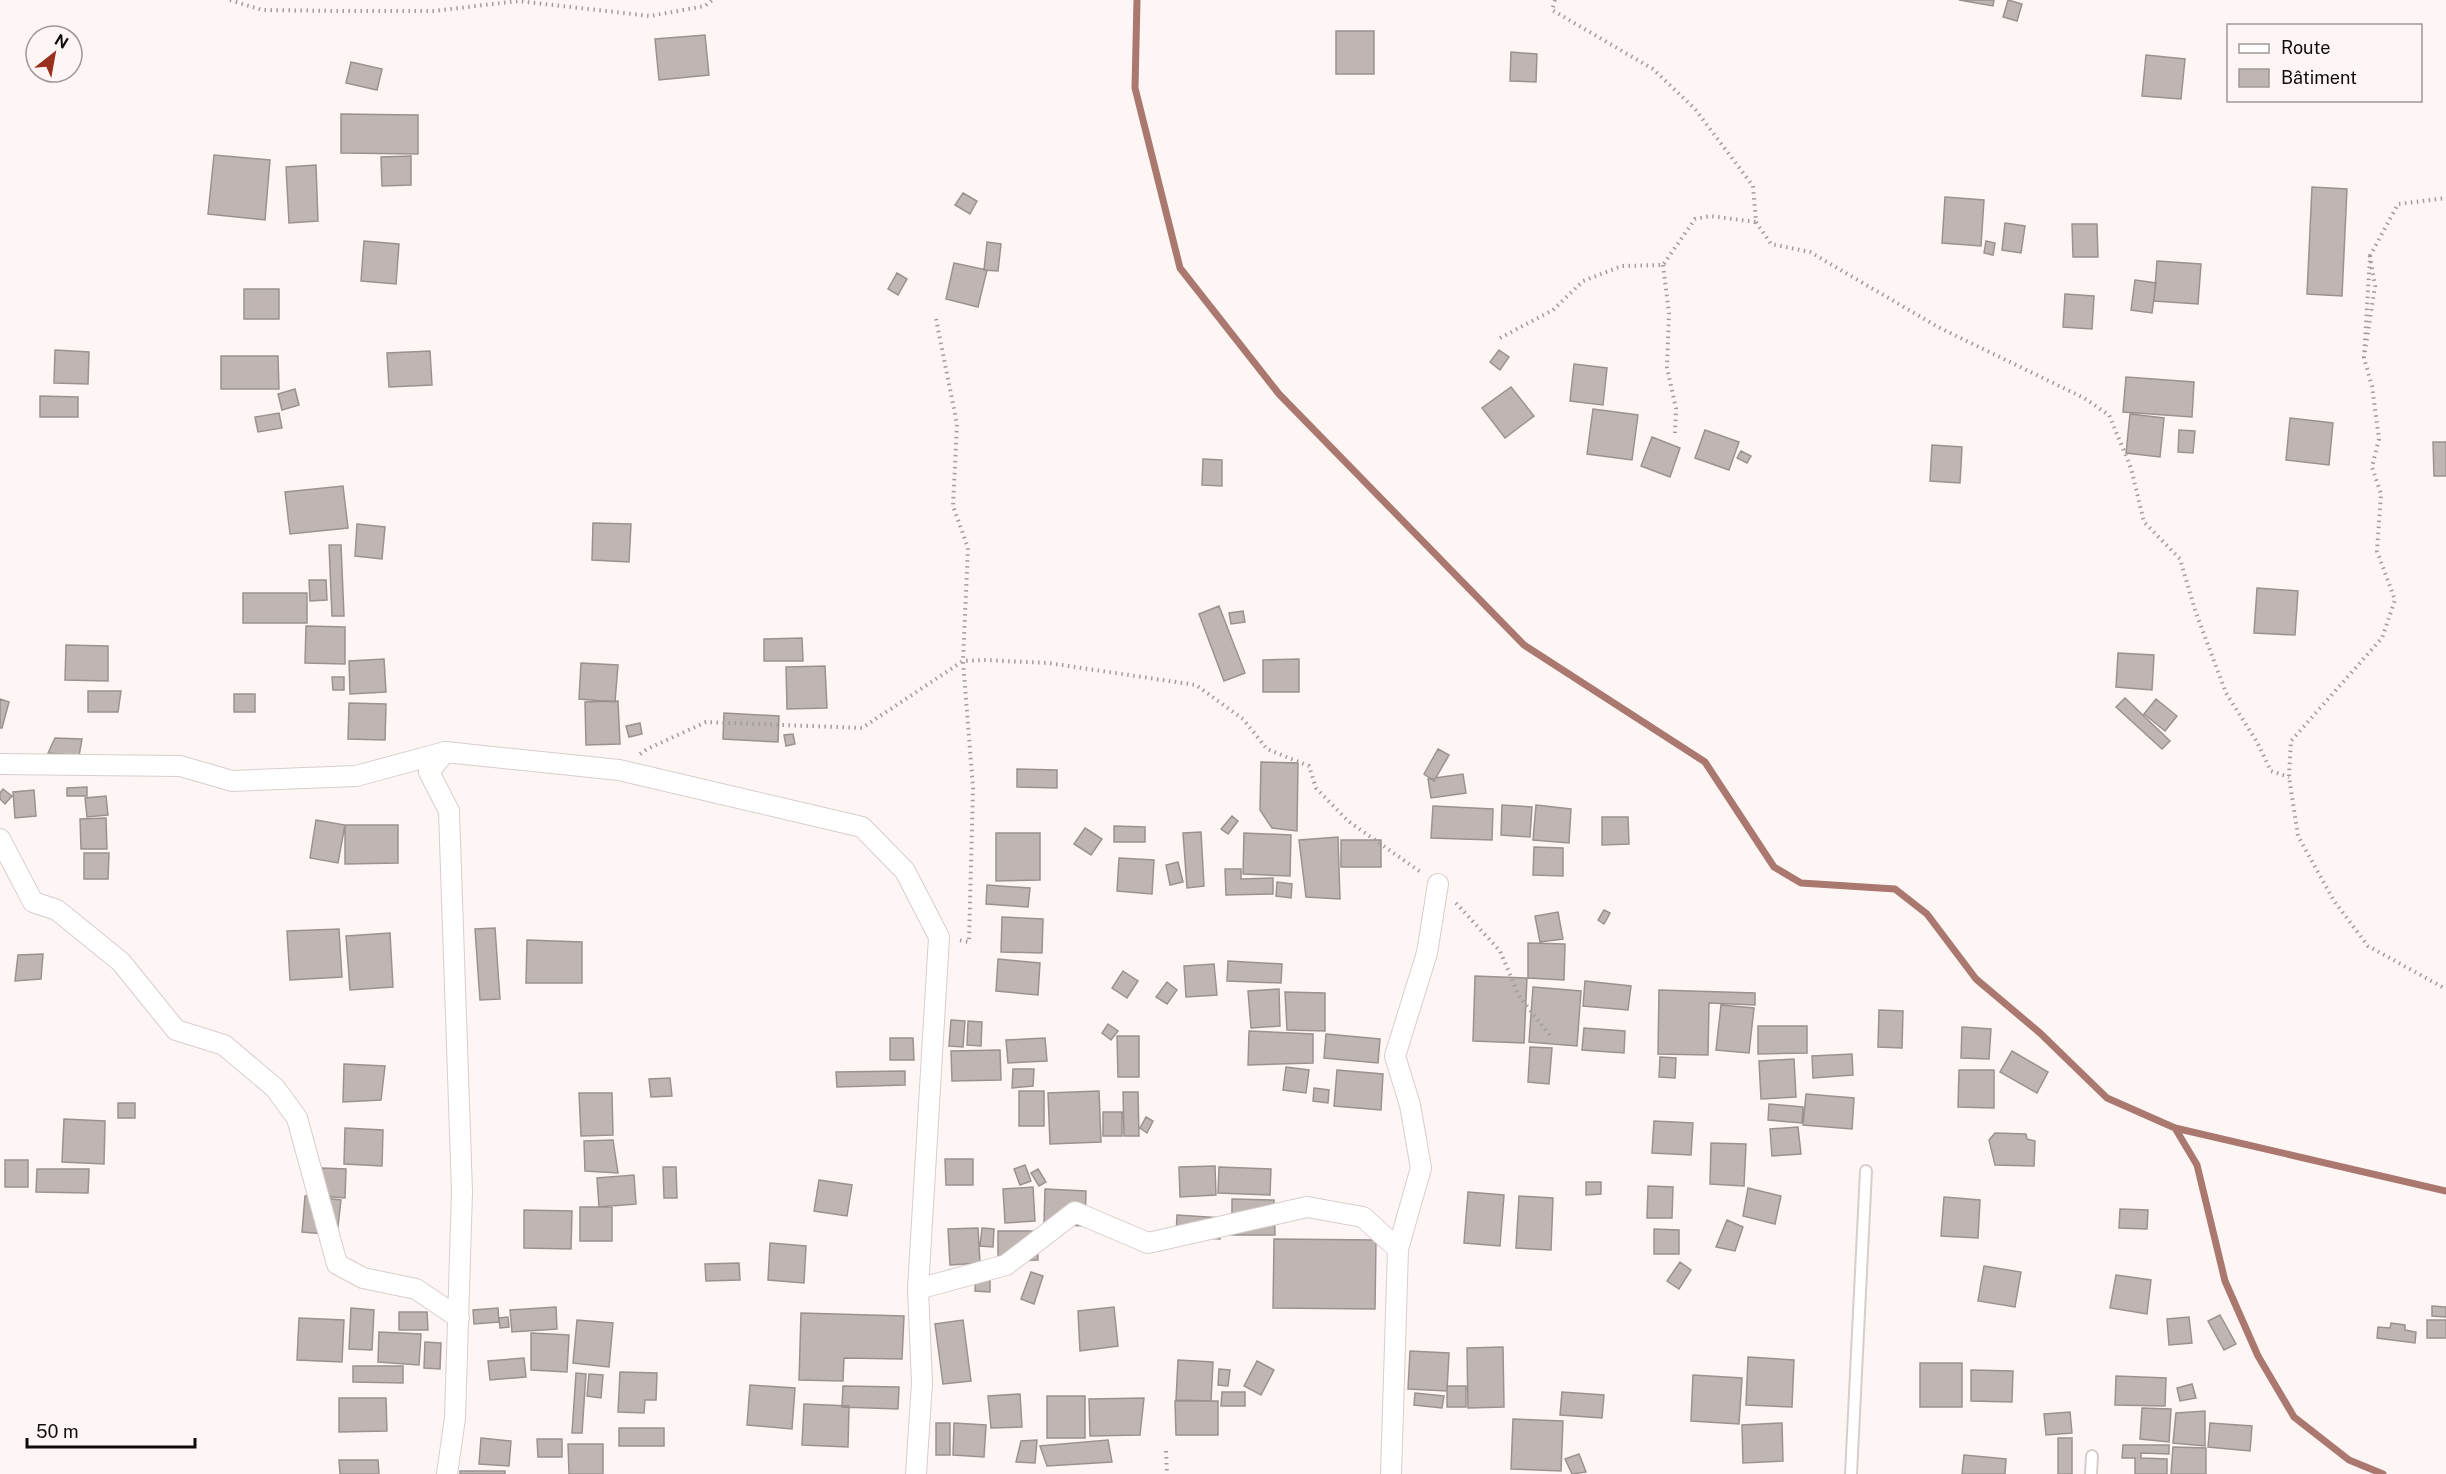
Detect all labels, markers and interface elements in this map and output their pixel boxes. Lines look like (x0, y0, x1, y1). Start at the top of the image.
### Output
north arrow (24, 24, 84, 84)
legend (2227, 24, 2422, 102)
text: N (51, 30, 72, 53)
text: Route (2281, 37, 2330, 58)
text: Bâtiment (2281, 67, 2357, 88)
scale bar (27, 1411, 195, 1449)
text: 50 m (36, 1421, 79, 1442)

